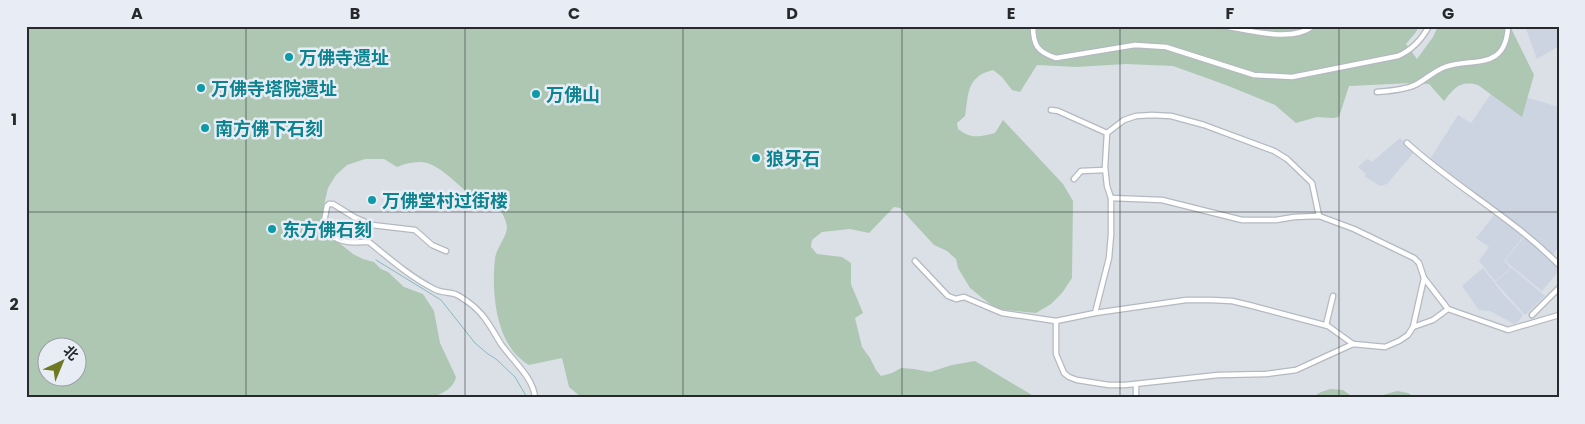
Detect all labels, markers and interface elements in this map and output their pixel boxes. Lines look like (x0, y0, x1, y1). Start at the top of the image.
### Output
text: A (131, 2, 143, 25)
text: B (350, 2, 360, 25)
text: C (568, 2, 580, 25)
text: D (786, 2, 798, 25)
text: E (1007, 2, 1015, 25)
text: F (1226, 2, 1235, 25)
text: G (1442, 2, 1454, 25)
place label: 万佛寺遗址 (299, 45, 389, 70)
marker: 万佛寺遗址 (283, 51, 295, 63)
place label: 万佛寺塔院遗址 (211, 76, 337, 101)
marker: 万佛寺塔院遗址 (195, 82, 207, 94)
place label: 万佛山 (546, 82, 600, 107)
marker: 万佛山 (530, 88, 542, 100)
text: 1 (11, 108, 17, 131)
place label: 南方佛下石刻 (215, 116, 323, 141)
marker: 南方佛下石刻 (199, 122, 211, 134)
place label: 狼牙石 (766, 146, 820, 171)
marker: 狼牙石 (750, 152, 762, 164)
place label: 万佛堂村过街楼 (382, 188, 508, 213)
marker: 万佛堂村过街楼 (366, 194, 378, 206)
place label: 东方佛石刻 (282, 217, 372, 242)
marker: 东方佛石刻 (266, 223, 278, 235)
text: 2 (9, 293, 19, 316)
north arrow (38, 336, 88, 386)
text: 北 (59, 341, 83, 365)

